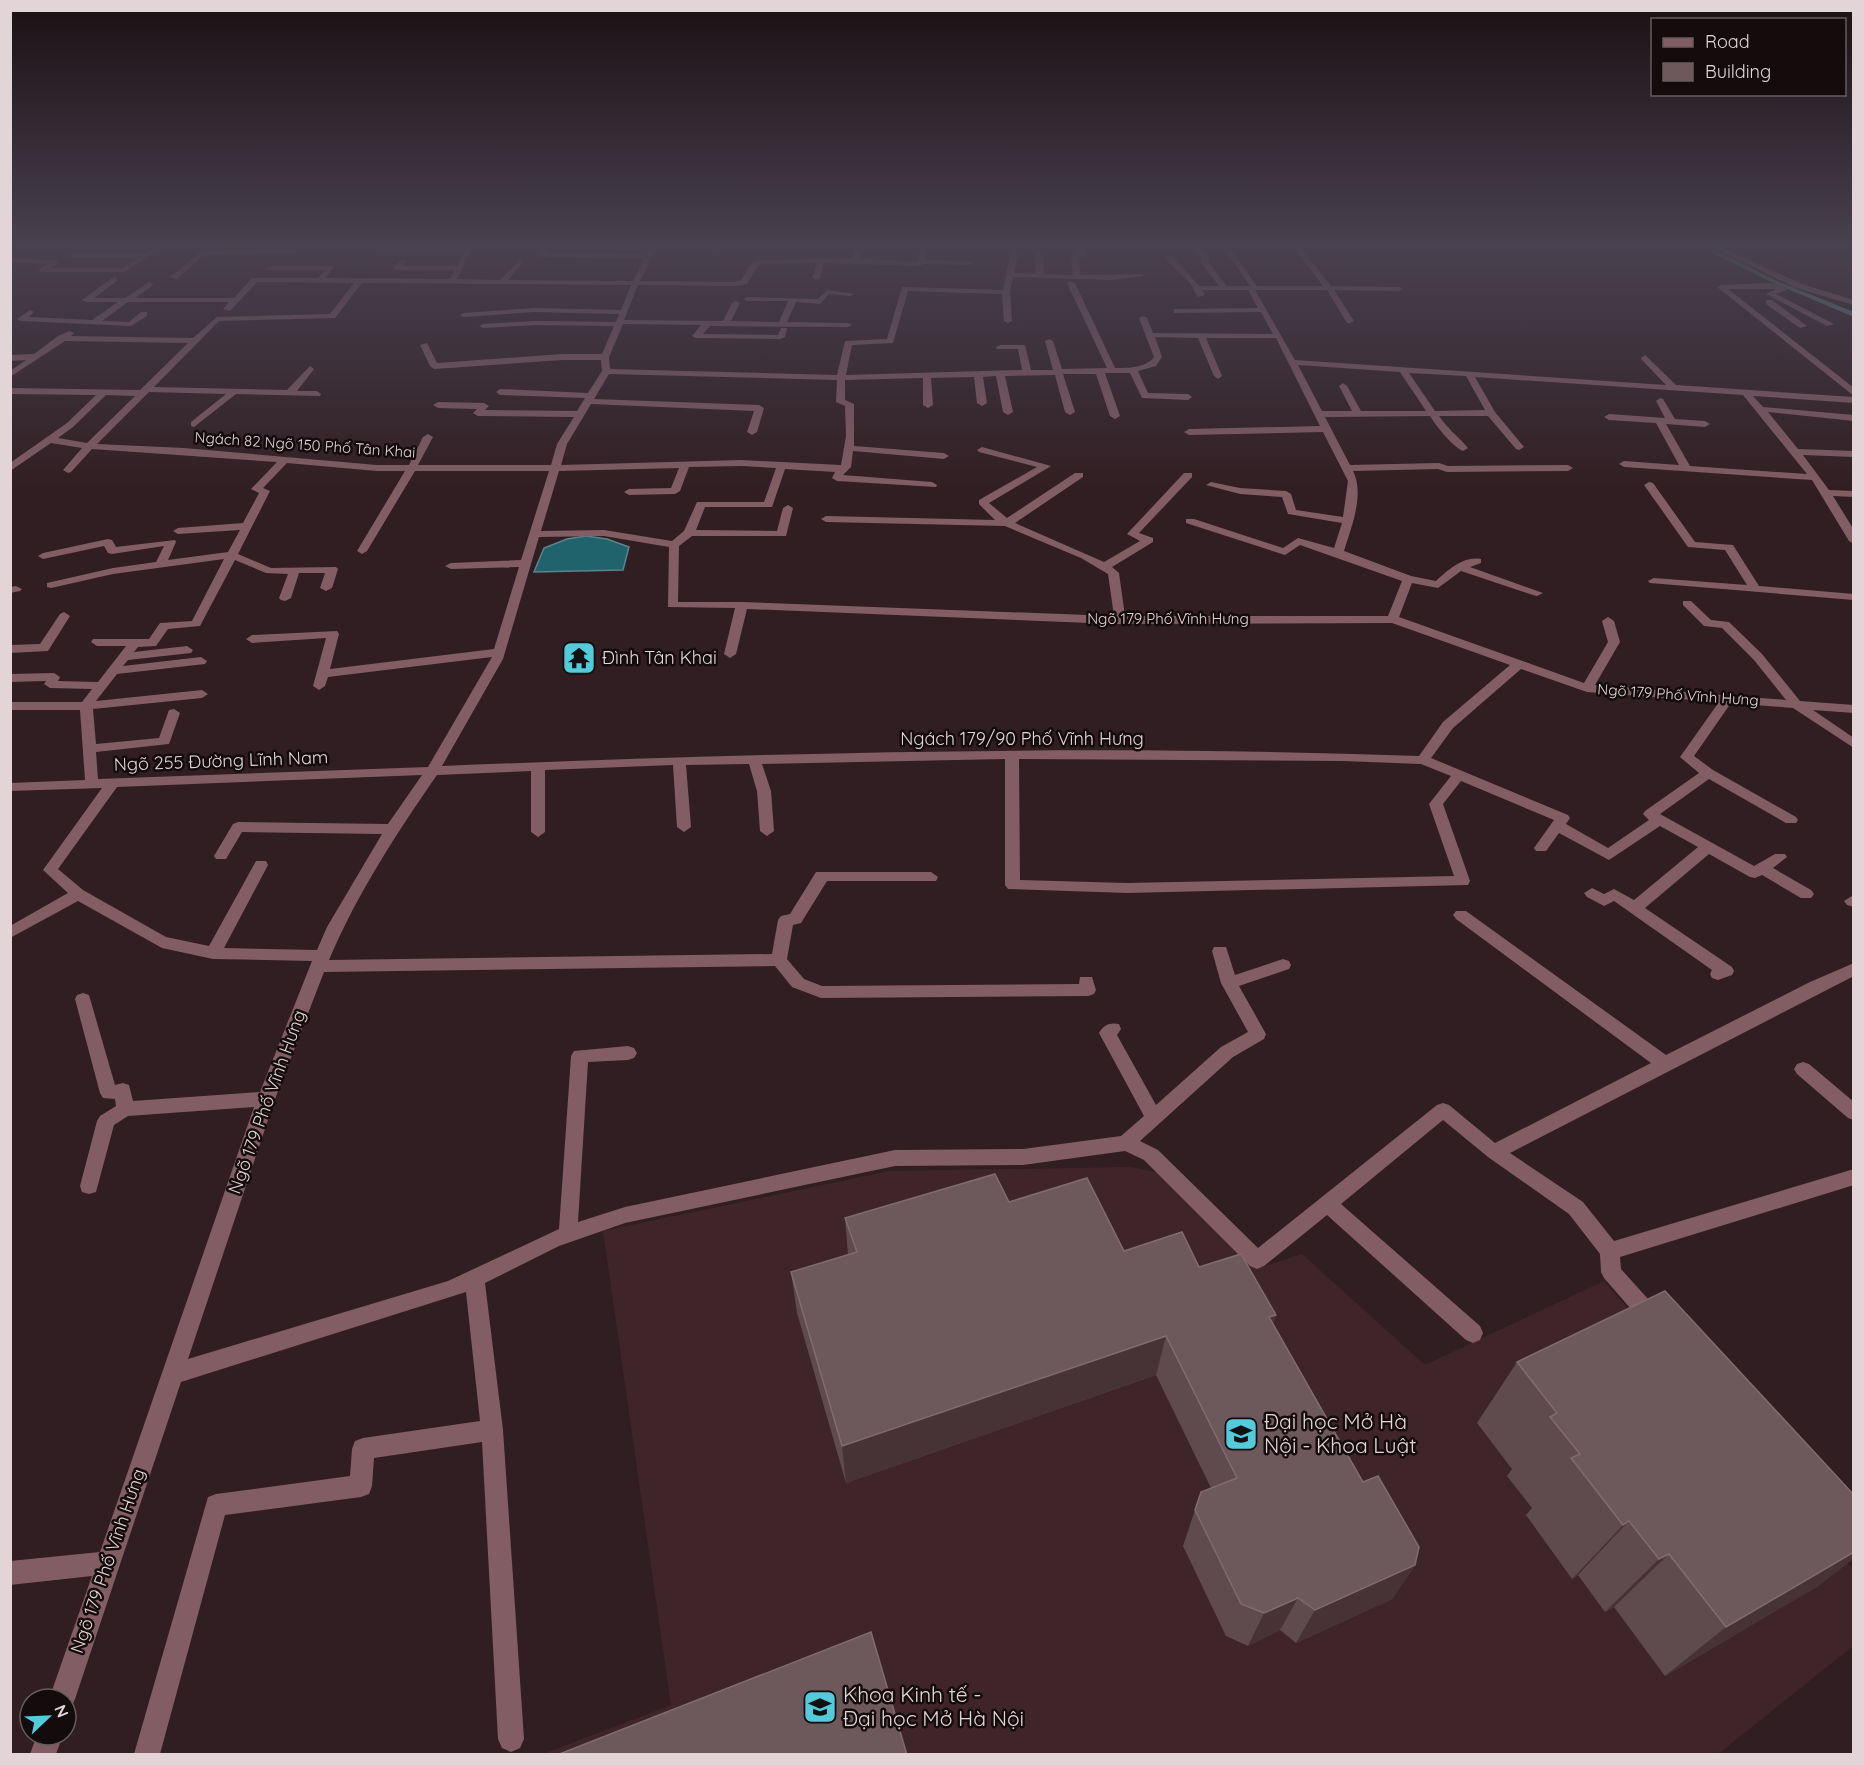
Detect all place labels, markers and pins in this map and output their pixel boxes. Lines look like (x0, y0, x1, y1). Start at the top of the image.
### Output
temple icon: Đình Tân Khai (561, 640, 597, 676)
place label: Đình Tân Khai (602, 646, 717, 669)
place label: Đại học Mở Hà Nội - Khoa Luật (1264, 1408, 1416, 1458)
school or university icon: Đại học Mở Hà Nội - Khoa Luật (1223, 1416, 1259, 1452)
place label: Khoa Kinh tế - Đại học Mở Hà Nội (843, 1681, 1024, 1731)
school or university icon: Khoa Kinh tế - Đại học Mở Hà Nội (802, 1689, 838, 1725)

